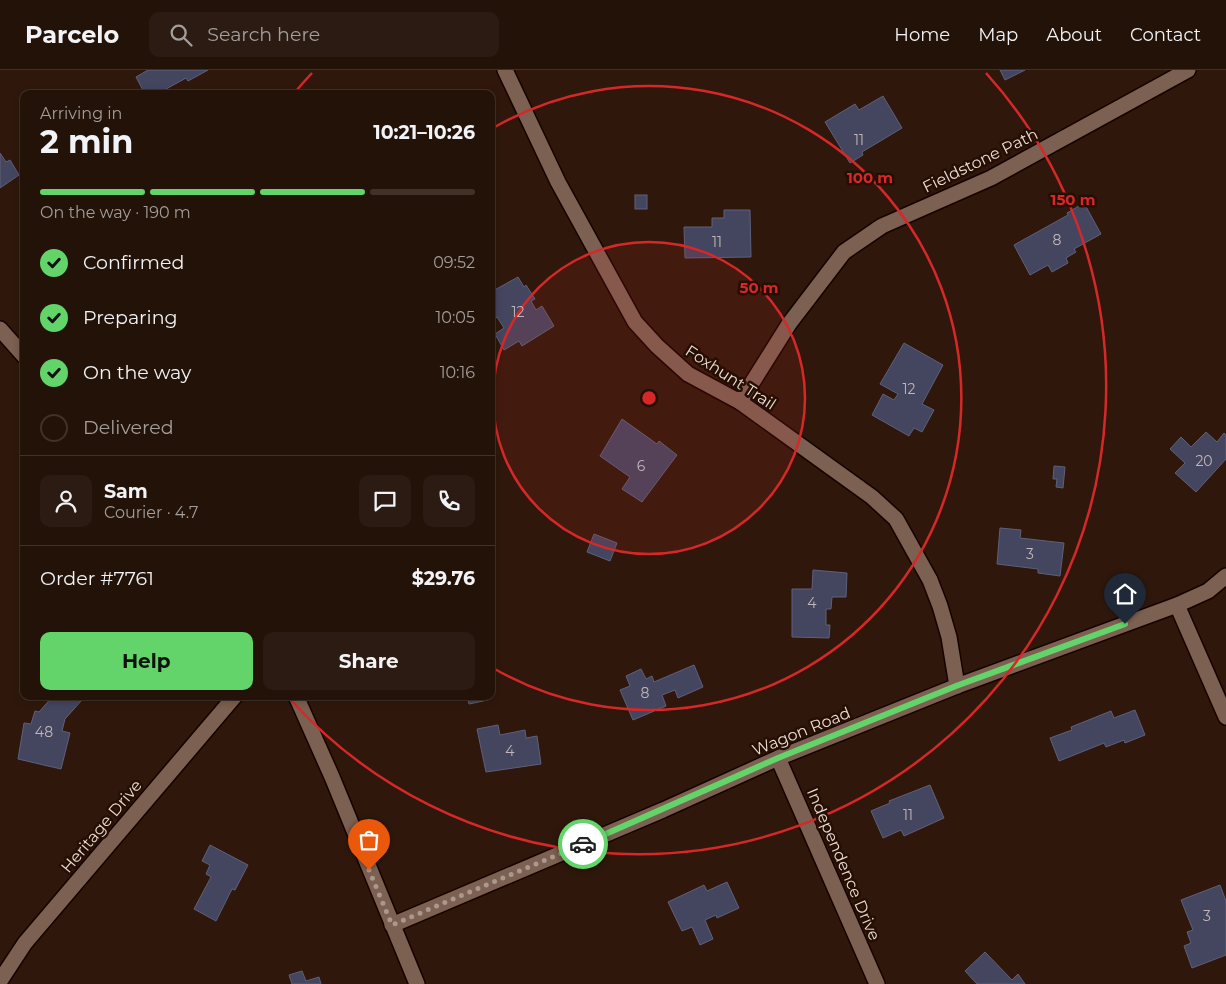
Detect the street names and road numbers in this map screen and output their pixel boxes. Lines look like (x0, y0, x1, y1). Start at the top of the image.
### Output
street label: Fieldstone Path (919, 124, 1041, 197)
street label: Foxhunt Trail (682, 341, 780, 414)
street label: Wagon Road (749, 703, 853, 760)
street label: Heritage Drive (57, 776, 146, 877)
street label: Independence Drive (803, 785, 884, 943)

